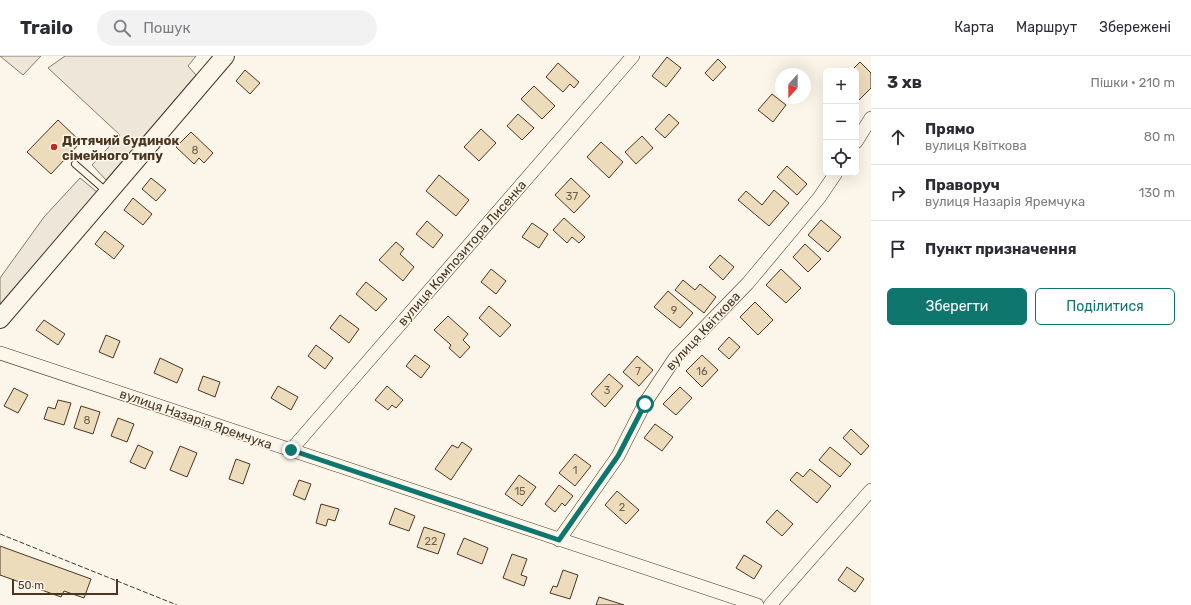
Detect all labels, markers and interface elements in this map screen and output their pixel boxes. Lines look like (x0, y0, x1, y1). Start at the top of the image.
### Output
search box (97, 10, 377, 46)
text: Trailo (20, 16, 73, 39)
icon: search (111, 17, 133, 39)
text: Пошук (143, 19, 191, 37)
text: Карта (954, 19, 994, 36)
text: Маршрут (1016, 19, 1077, 36)
text: Збережені (1099, 19, 1171, 36)
north arrow (775, 68, 811, 104)
map controls (823, 68, 859, 176)
button: + (823, 68, 859, 104)
text: 3 хв (887, 72, 922, 92)
text: Пішки · 210 m (1091, 75, 1175, 90)
button: − (823, 104, 859, 140)
text: Прямо (925, 120, 975, 138)
icon: ahead (887, 126, 909, 148)
text: 80 m (1144, 129, 1175, 144)
place label: Дитячий будинок сімейного типу (62, 133, 179, 163)
text: вулиця Квіткова (925, 138, 1027, 153)
button: locate (823, 140, 859, 176)
marker: Дитячий будинок сімейного типу (49, 142, 59, 152)
house number: 8 (192, 144, 199, 157)
text: Праворуч (925, 176, 1000, 194)
street label: вулиця Композитора Лисенка (395, 177, 529, 329)
icon: right (887, 182, 909, 204)
text: 130 m (1139, 185, 1175, 200)
house number: 37 (566, 190, 578, 203)
text: вулиця Назарія Яремчука (925, 194, 1085, 209)
icon: arrive (887, 238, 909, 260)
text: Пункт призначення (925, 240, 1077, 258)
button: Зберегти (887, 288, 1027, 325)
button: Поділитися (1035, 288, 1175, 325)
street label: вулиця Квіткова (663, 289, 743, 373)
house number: 9 (671, 304, 677, 317)
house number: 7 (635, 365, 641, 378)
house number: 16 (696, 365, 708, 378)
house number: 3 (604, 384, 611, 397)
street label: вулиця Назарія Яремчука (118, 386, 274, 452)
route start (636, 395, 654, 413)
house number: 8 (84, 414, 91, 427)
route end (282, 441, 300, 459)
house number: 1 (573, 464, 577, 477)
house number: 15 (514, 485, 526, 498)
house number: 2 (619, 501, 625, 514)
house number: 22 (425, 535, 437, 548)
scale bar (12, 577, 118, 596)
text: 50 m (18, 579, 44, 592)

